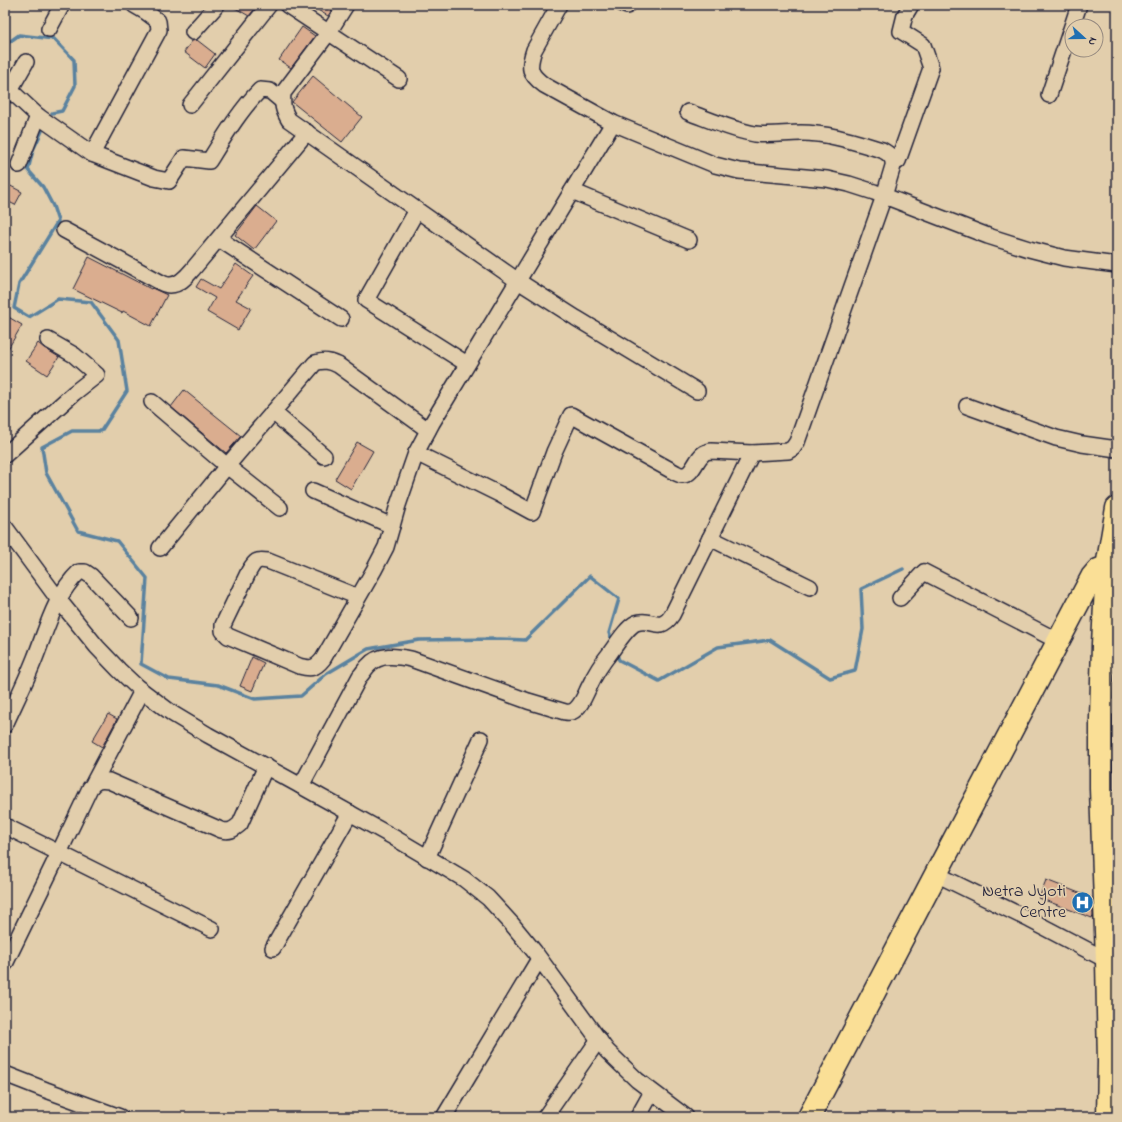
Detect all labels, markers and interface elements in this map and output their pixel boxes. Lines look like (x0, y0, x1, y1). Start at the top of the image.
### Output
north arrow (1064, 18, 1104, 58)
text: N (1084, 35, 1101, 48)
place label: Netra Jyoti Centre (982, 879, 1067, 926)
hospital icon: Netra Jyoti Centre (1069, 889, 1095, 915)

